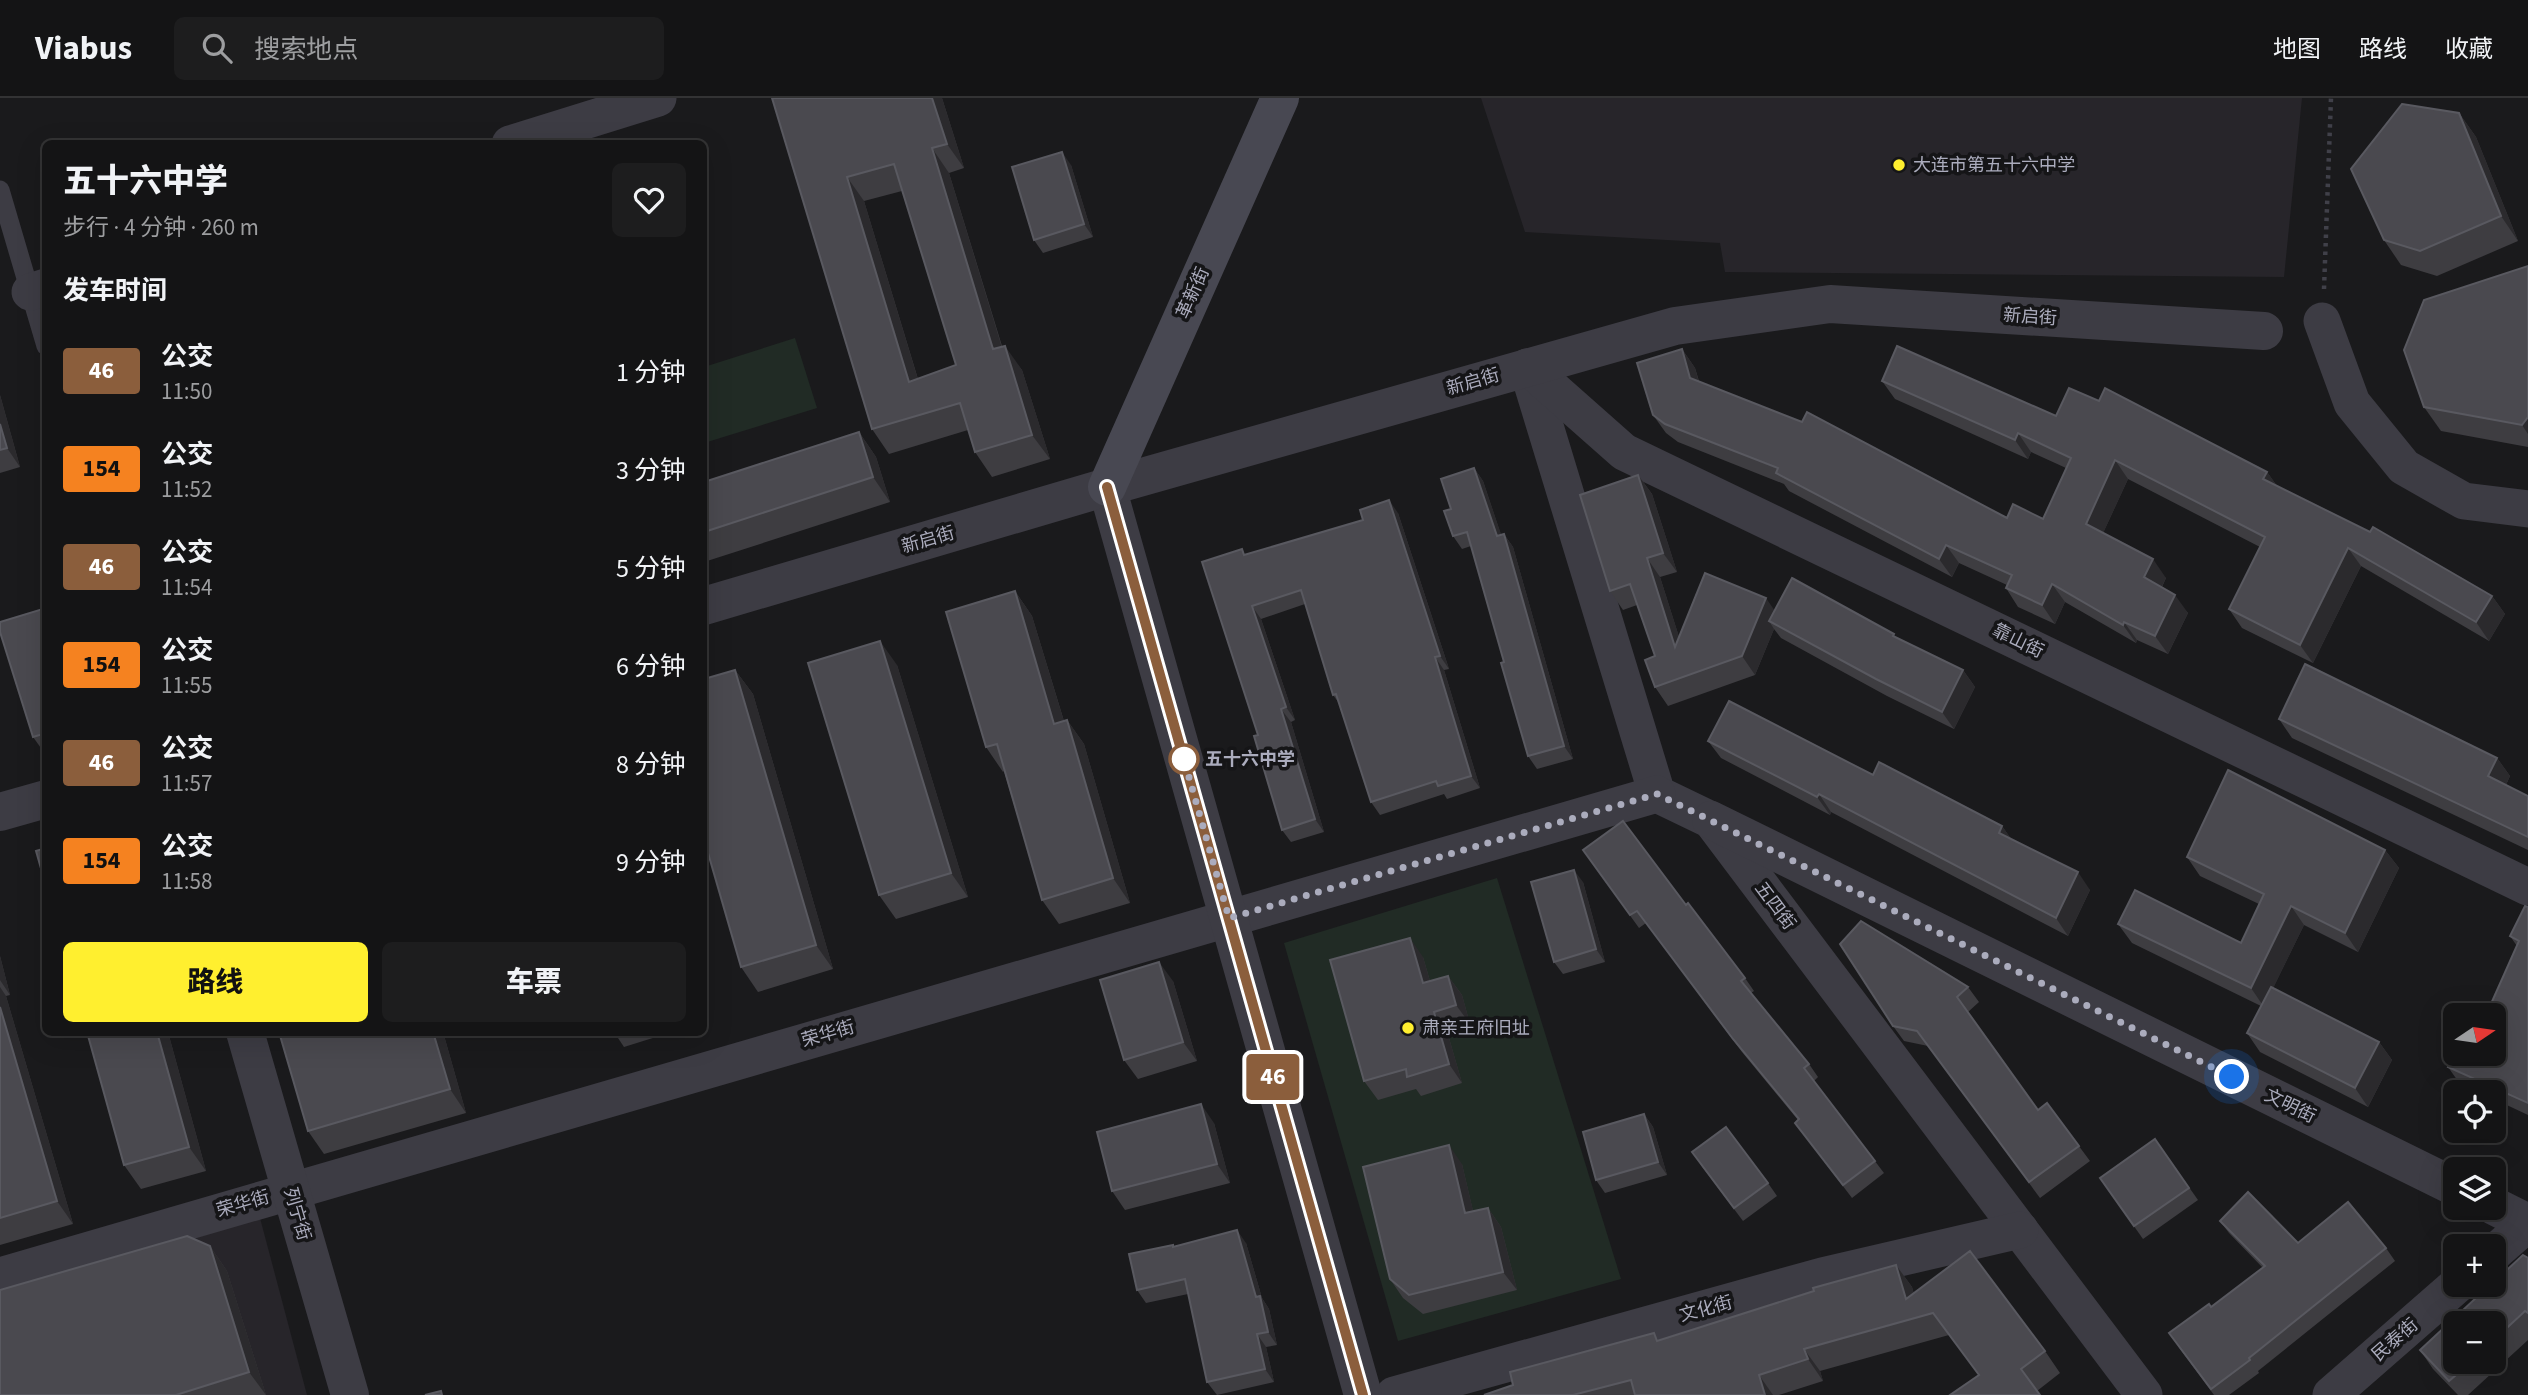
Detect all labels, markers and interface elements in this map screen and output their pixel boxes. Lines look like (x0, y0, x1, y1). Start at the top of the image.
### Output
search box (174, 17, 664, 80)
text: Viabus (35, 25, 132, 72)
icon: search (198, 29, 236, 67)
text: 搜索地点 (254, 31, 358, 68)
text: 地图 (2273, 32, 2321, 67)
text: 路线 (2359, 32, 2407, 67)
text: 收藏 (2445, 32, 2493, 67)
place label: 大连市第五十六中学 (1913, 153, 2075, 178)
marker: 大连市第五十六中学 (1891, 157, 1907, 173)
text: 五十六中学 (63, 158, 228, 205)
button: heart (612, 163, 686, 237)
text: 步行 · 4 分钟 · 260 m (63, 211, 259, 244)
street label: 革新街 (1171, 263, 1215, 323)
text: 发车时间 (63, 272, 167, 309)
street label: 新启街 (2002, 303, 2058, 331)
text: 公交 (161, 338, 213, 375)
text: 46 (89, 353, 114, 388)
text: 1 分钟 (616, 354, 686, 391)
street label: 新启街 (1444, 363, 1502, 401)
text: 11:50 (161, 375, 212, 408)
text: 公交 (161, 436, 213, 473)
text: 154 (82, 451, 121, 486)
text: 3 分钟 (616, 452, 686, 489)
text: 11:52 (161, 473, 212, 506)
street label: 新启街 (899, 521, 957, 559)
text: 公交 (161, 534, 213, 571)
text: 46 (89, 549, 114, 584)
text: 5 分钟 (616, 550, 686, 587)
text: 11:54 (161, 571, 212, 604)
street label: 靠山街 (1988, 618, 2048, 664)
text: 公交 (161, 632, 213, 669)
text: 154 (82, 647, 121, 682)
text: 6 分钟 (616, 648, 686, 685)
text: 11:55 (161, 669, 212, 702)
text: 公交 (161, 730, 213, 767)
marker: 五十六中学 (1169, 744, 1199, 774)
text: 46 (89, 745, 114, 780)
text: 8 分钟 (616, 746, 686, 783)
place label: 五十六中学 (1205, 747, 1295, 772)
text: 11:57 (161, 767, 212, 800)
text: 公交 (161, 828, 213, 865)
text: 154 (82, 843, 121, 878)
text: 9 分钟 (616, 844, 686, 881)
text: 11:58 (161, 865, 212, 898)
street label: 五四街 (1749, 877, 1801, 935)
button: 路线 (63, 942, 368, 1022)
button: 车票 (382, 942, 686, 1022)
north arrow (2443, 1003, 2506, 1066)
map controls (2443, 1003, 2506, 1374)
street label: 荣华街 (799, 1015, 857, 1053)
place label: 肃亲王府旧址 (1422, 1016, 1530, 1041)
marker: 肃亲王府旧址 (1400, 1020, 1416, 1036)
line badge: 46 (1242, 1054, 1304, 1100)
text: 46 (1260, 1059, 1286, 1094)
your location (2214, 1059, 2249, 1094)
button: locate (2443, 1080, 2506, 1143)
street label: 文明街 (2260, 1083, 2320, 1129)
button: layers (2443, 1157, 2506, 1220)
street label: 荣华街 (214, 1185, 272, 1223)
street label: 列宁街 (278, 1185, 316, 1243)
button: + (2443, 1234, 2506, 1297)
street label: 文化街 (1677, 1290, 1735, 1328)
button: − (2443, 1311, 2506, 1374)
street label: 民泰街 (2366, 1313, 2424, 1367)

